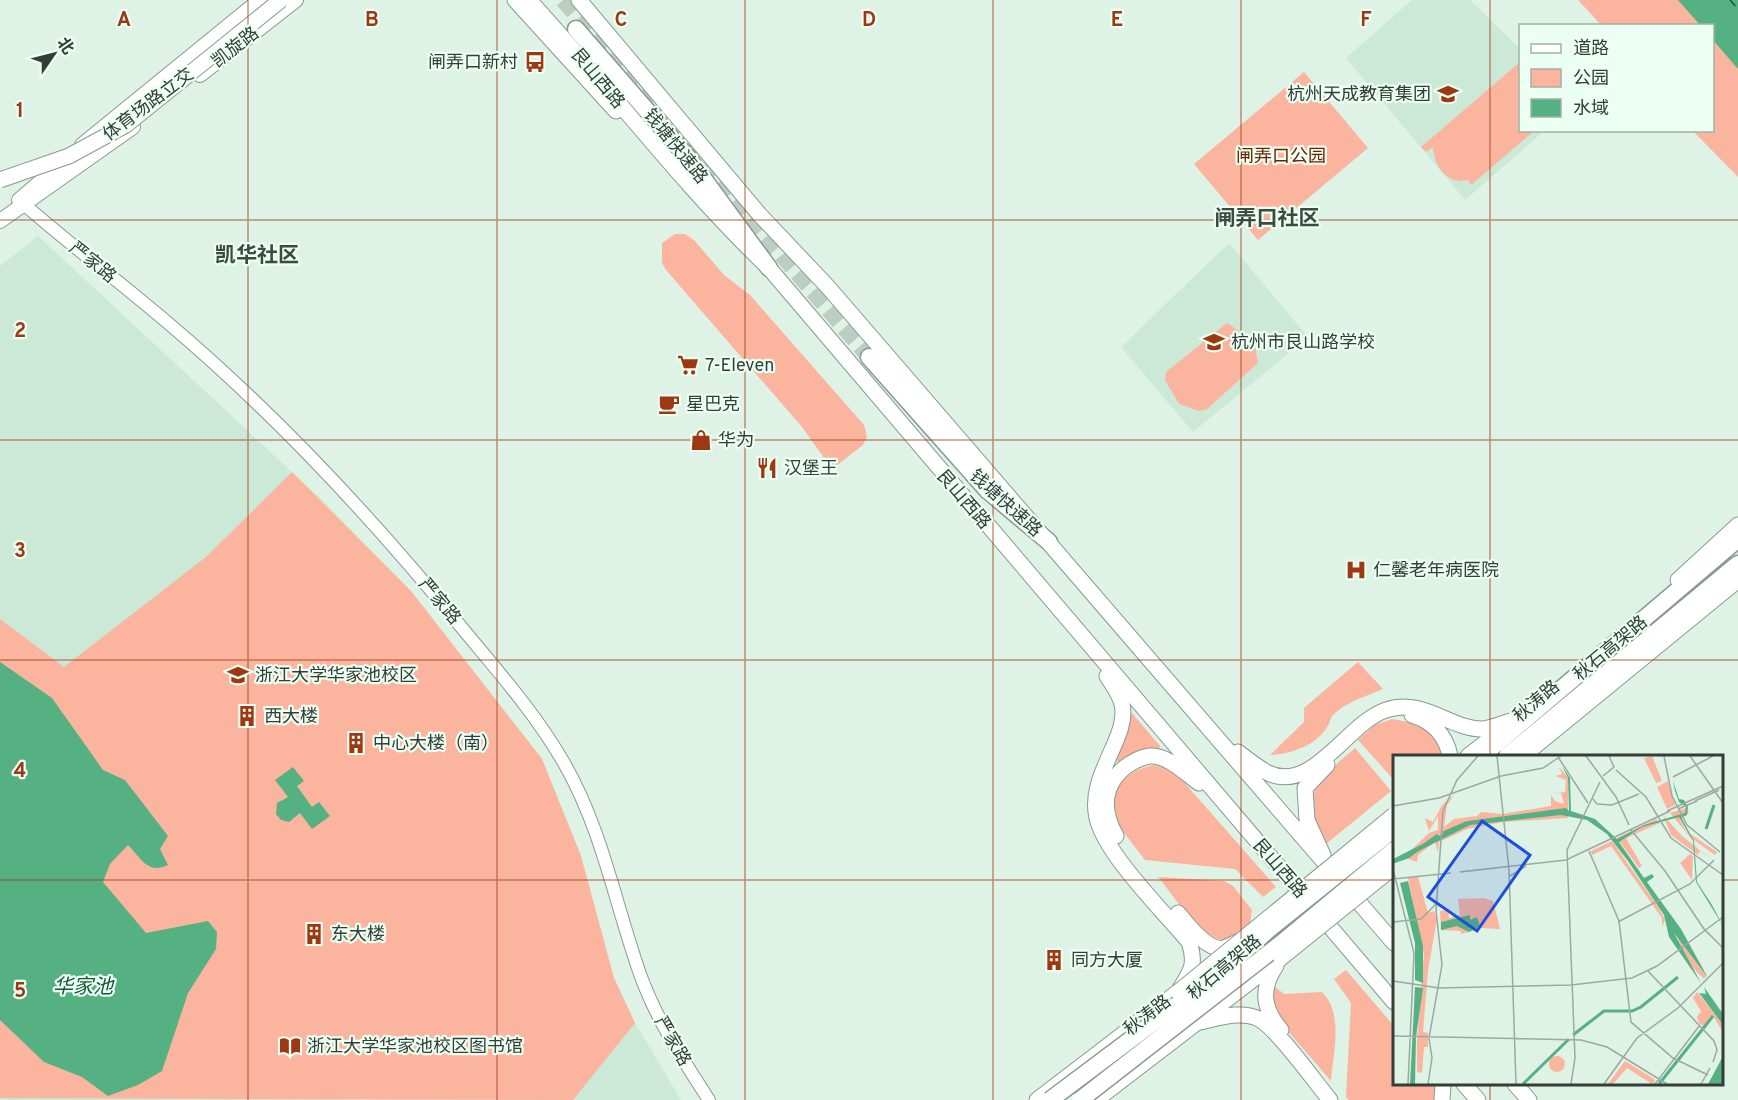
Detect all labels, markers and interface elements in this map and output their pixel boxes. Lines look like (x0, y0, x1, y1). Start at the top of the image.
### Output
text: A (117, 8, 131, 34)
text: B (365, 8, 379, 34)
text: C (615, 8, 627, 34)
text: D (862, 8, 876, 34)
text: E (1111, 8, 1123, 34)
text: F (1360, 8, 1372, 34)
street label: 凯旋路 (208, 22, 264, 74)
north arrow (24, 24, 84, 84)
legend (1519, 24, 1714, 132)
text: 北 (52, 34, 77, 59)
text: 道路 (1573, 38, 1609, 61)
street label: 艮山西路 (565, 44, 629, 114)
bus stop icon: 闸弄口新村 (523, 50, 547, 74)
place label: 闸弄口新村 (428, 52, 518, 75)
street label: 体育场路立交 (99, 64, 199, 147)
text: 公园 (1573, 68, 1609, 91)
school or university icon: 杭州天成教育集团 (1436, 82, 1460, 106)
place label: 杭州天成教育集团 (1287, 84, 1431, 107)
text: 水域 (1573, 98, 1609, 121)
text: 1 (16, 99, 24, 125)
street label: 钱塘快速路 (638, 105, 712, 189)
park label: 闸弄口公园 (1236, 146, 1326, 169)
district label: 闸弄口社区 (1215, 206, 1320, 233)
street label: 严家路 (64, 237, 120, 289)
district label: 凯华社区 (215, 243, 299, 270)
text: 2 (14, 319, 26, 345)
school or university icon: 杭州市艮山路学校 (1202, 330, 1226, 354)
place label: 杭州市艮山路学校 (1231, 332, 1375, 355)
supermarket icon: 7-Eleven (676, 353, 700, 377)
place label: 7-Eleven (705, 355, 774, 378)
cafe icon: 星巴克 (657, 392, 681, 416)
place label: 星巴克 (686, 394, 740, 417)
shop icon: 华为 (689, 428, 713, 452)
place label: 华为 (718, 430, 754, 453)
restaurant icon: 汉堡王 (755, 456, 779, 480)
place label: 汉堡王 (784, 458, 838, 481)
street label: 艮山西路 (931, 465, 995, 535)
street label: 钱塘快速路 (964, 465, 1046, 543)
text: 3 (14, 539, 26, 565)
hospital icon: 仁馨老年病医院 (1344, 558, 1368, 582)
place label: 仁馨老年病医院 (1373, 560, 1499, 583)
street label: 严家路 (413, 574, 465, 630)
street label: 秋石高架路 (1569, 611, 1653, 687)
school or university icon: 浙江大学华家池校区 (226, 663, 250, 687)
place label: 浙江大学华家池校区 (255, 665, 417, 688)
street label: 秋涛路 (1509, 676, 1565, 728)
building icon: 西大楼 (235, 704, 259, 728)
place label: 西大楼 (264, 706, 318, 729)
building icon: 中心大楼（南） (344, 731, 368, 755)
place label: 中心大楼（南） (373, 733, 499, 756)
inset map (1393, 755, 1723, 1085)
text: 4 (14, 759, 26, 785)
street label: 艮山西路 (1247, 834, 1311, 904)
building icon: 东大楼 (302, 922, 326, 946)
place label: 东大楼 (331, 924, 385, 947)
street label: 秋石高架路 (1183, 930, 1267, 1006)
building icon: 同方大厦 (1042, 948, 1066, 972)
place label: 同方大厦 (1071, 950, 1143, 973)
water label: 华家池 (53, 975, 115, 1001)
text: 5 (14, 979, 26, 1005)
street label: 秋涛路 (1120, 990, 1176, 1042)
street label: 严家路 (648, 1013, 695, 1071)
library icon: 浙江大学华家池校区图书馆 (278, 1034, 302, 1058)
place label: 浙江大学华家池校区图书馆 (307, 1036, 523, 1059)

